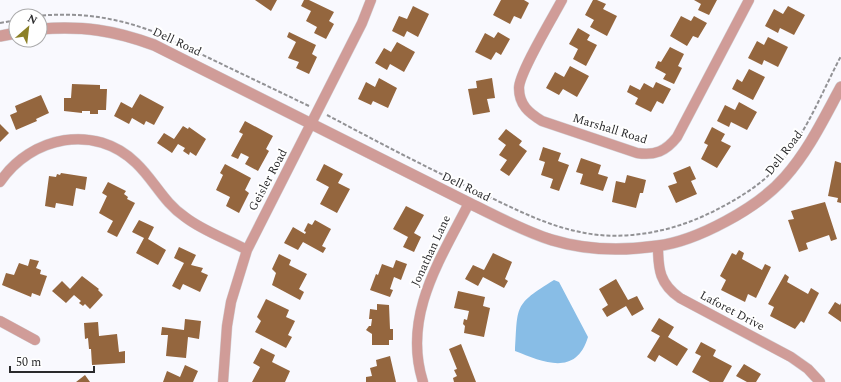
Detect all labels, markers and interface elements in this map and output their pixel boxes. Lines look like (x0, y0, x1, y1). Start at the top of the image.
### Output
north arrow (8, 8, 48, 48)
text: N (25, 10, 40, 29)
street label: Dell Road (149, 22, 205, 62)
street label: Marshall Road (570, 109, 650, 149)
street label: Dell Road (760, 126, 808, 179)
street label: Geisler Road (244, 145, 293, 215)
street label: Dell Road (438, 167, 494, 207)
street label: Jonathan Lane (406, 212, 456, 290)
street label: Laforet Drive (696, 286, 768, 336)
scale bar (10, 348, 94, 374)
text: 50 m (16, 353, 41, 372)

